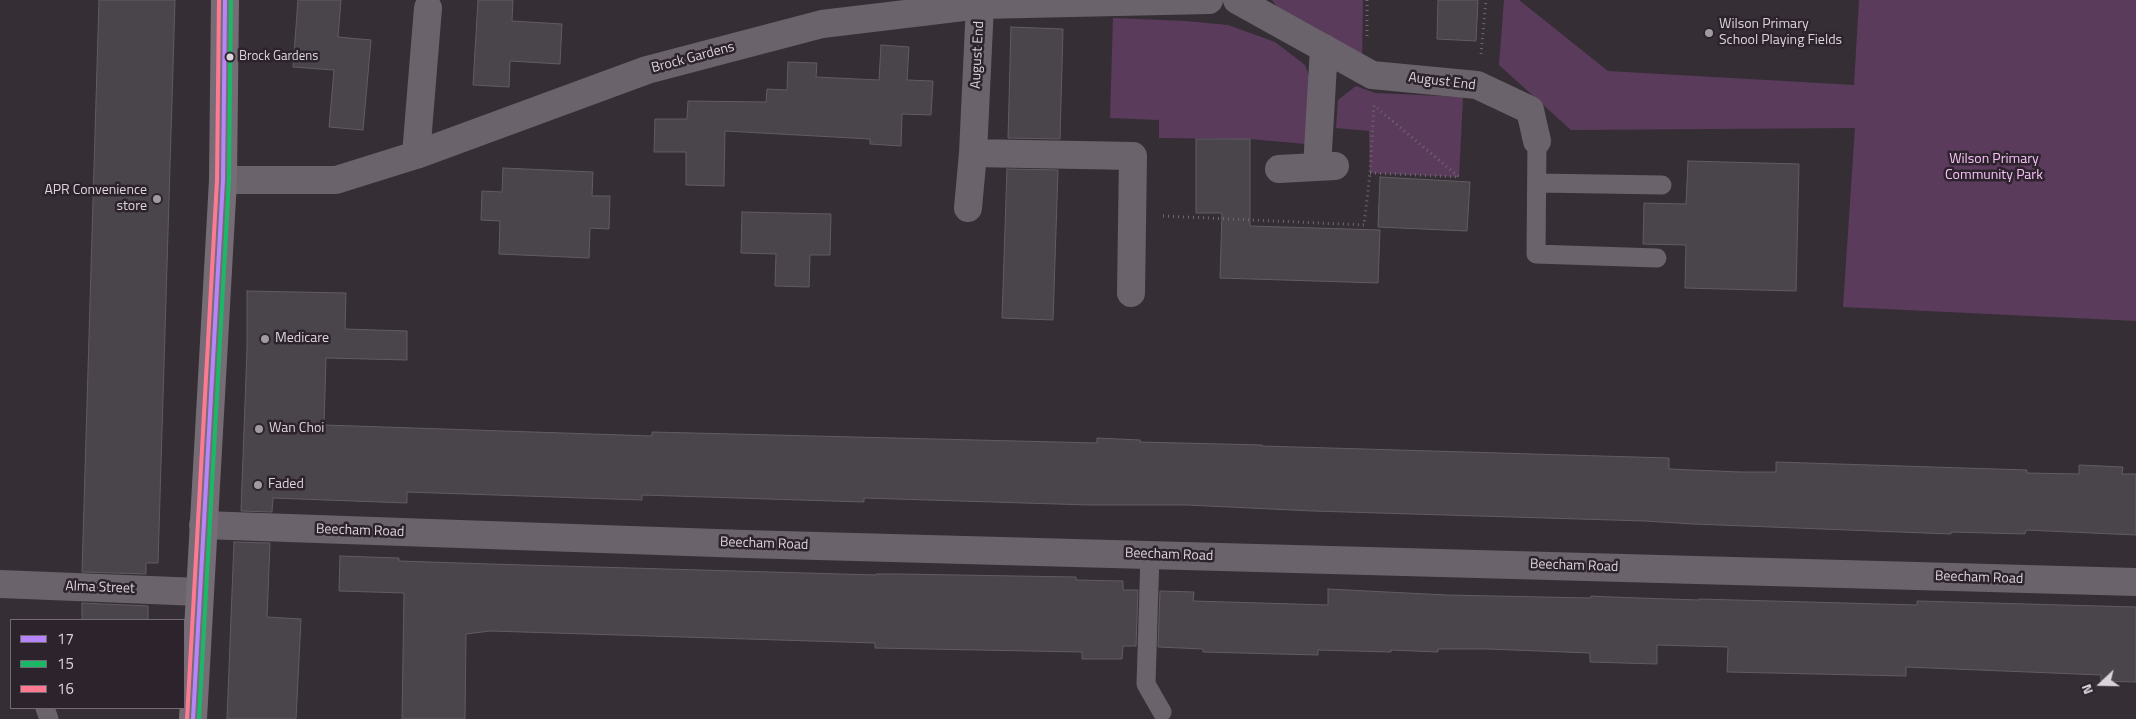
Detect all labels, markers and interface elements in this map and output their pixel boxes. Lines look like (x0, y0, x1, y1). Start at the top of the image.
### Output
place label: Wilson Primary School Playing Fields (1719, 17, 1842, 49)
street label: August End (968, 21, 988, 89)
marker: Wilson Primary School Playing Fields (1703, 27, 1715, 39)
street label: Brock Gardens (650, 39, 736, 77)
place label: Brock Gardens (239, 49, 318, 65)
marker: Brock Gardens (225, 52, 235, 62)
street label: August End (1407, 70, 1477, 94)
park label: Wilson Primary Community Park (1945, 152, 2043, 184)
place label: APR Convenience store (44, 183, 147, 216)
marker: APR Convenience store (151, 193, 163, 205)
place label: Medicare (275, 331, 329, 347)
marker: Medicare (259, 333, 271, 345)
place label: Wan Choi (269, 421, 324, 437)
marker: Wan Choi (253, 423, 265, 435)
place label: Faded (268, 477, 304, 493)
marker: Faded (252, 479, 264, 491)
street label: Beecham Road (315, 521, 405, 541)
street label: Beecham Road (719, 534, 809, 554)
street label: Beecham Road (1124, 545, 1214, 565)
street label: Beecham Road (1529, 556, 1619, 576)
street label: Beecham Road (1934, 568, 2024, 588)
street label: Alma Street (65, 578, 135, 598)
legend (10, 619, 185, 709)
text: 17 (57, 627, 74, 650)
text: 15 (57, 652, 74, 675)
north arrow (2076, 659, 2126, 709)
text: 16 (57, 677, 74, 700)
text: N (2075, 681, 2098, 698)

